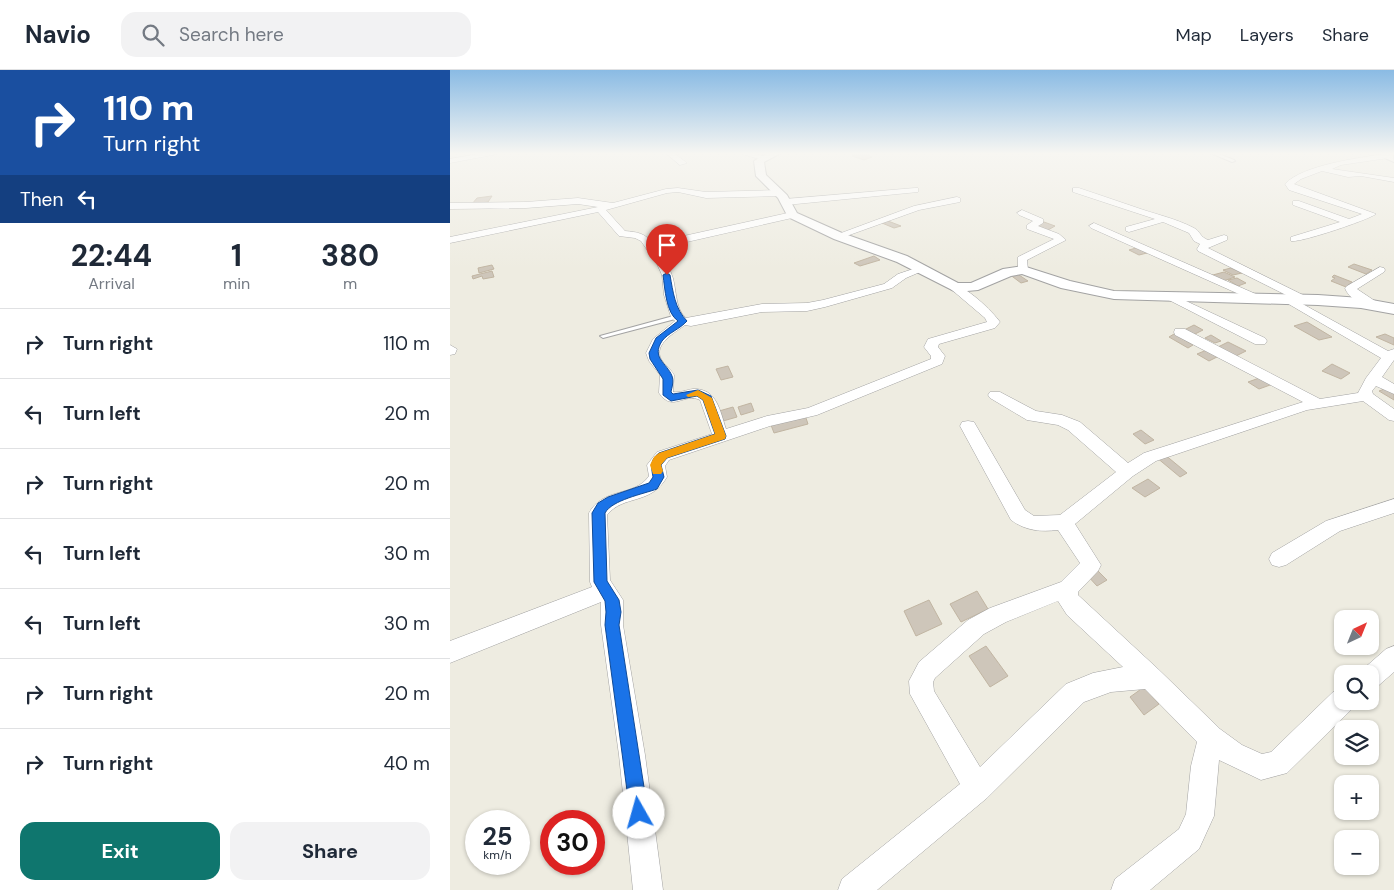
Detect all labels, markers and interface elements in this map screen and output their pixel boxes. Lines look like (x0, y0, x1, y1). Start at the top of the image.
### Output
search box (121, 12, 471, 57)
text: Navio (25, 19, 91, 50)
icon: search (139, 21, 167, 49)
text: Search here (179, 22, 284, 47)
text: Map (1176, 23, 1212, 47)
text: Layers (1240, 23, 1294, 47)
text: Share (1322, 23, 1369, 47)
text: 110 m (103, 85, 194, 131)
icon: right (20, 90, 85, 155)
text: Turn right (103, 129, 200, 158)
icon: left (73, 185, 101, 213)
text: Then (20, 187, 63, 212)
pin (646, 224, 688, 275)
icon: arrive (653, 231, 681, 259)
text: 22:44 (71, 236, 152, 275)
text: 1 (231, 236, 242, 275)
text: 380 (321, 236, 379, 275)
text: Arrival (88, 273, 135, 294)
text: min (223, 273, 250, 294)
text: m (343, 273, 357, 294)
icon: right (20, 330, 48, 358)
text: Turn right (63, 331, 153, 356)
text: 110 m (383, 331, 430, 356)
icon: left (20, 400, 48, 428)
text: Turn left (63, 401, 141, 426)
text: 20 m (384, 401, 430, 426)
icon: right (20, 470, 48, 498)
text: Turn right (63, 471, 153, 496)
text: 20 m (384, 471, 430, 496)
icon: left (20, 540, 48, 568)
text: Turn left (63, 541, 141, 566)
text: 30 m (384, 541, 430, 566)
icon: left (20, 610, 48, 638)
north arrow (1334, 610, 1379, 655)
map controls (1334, 610, 1379, 875)
text: Turn left (63, 611, 141, 636)
text: 30 m (384, 611, 430, 636)
button: search (1334, 665, 1379, 710)
icon: right (20, 680, 48, 708)
text: Turn right (63, 681, 153, 706)
text: 20 m (384, 681, 430, 706)
button: layers (1334, 720, 1379, 765)
icon: right (20, 750, 48, 778)
text: Turn right (63, 751, 153, 776)
text: 40 m (383, 751, 430, 776)
button: + (1334, 775, 1379, 820)
position arrow (612, 786, 664, 838)
speed limit sign: 30 (540, 810, 605, 875)
text: 25 (483, 820, 512, 853)
button: Exit (20, 822, 220, 880)
button: Share (230, 822, 430, 880)
button: − (1334, 830, 1379, 875)
text: km/h (483, 847, 512, 863)

